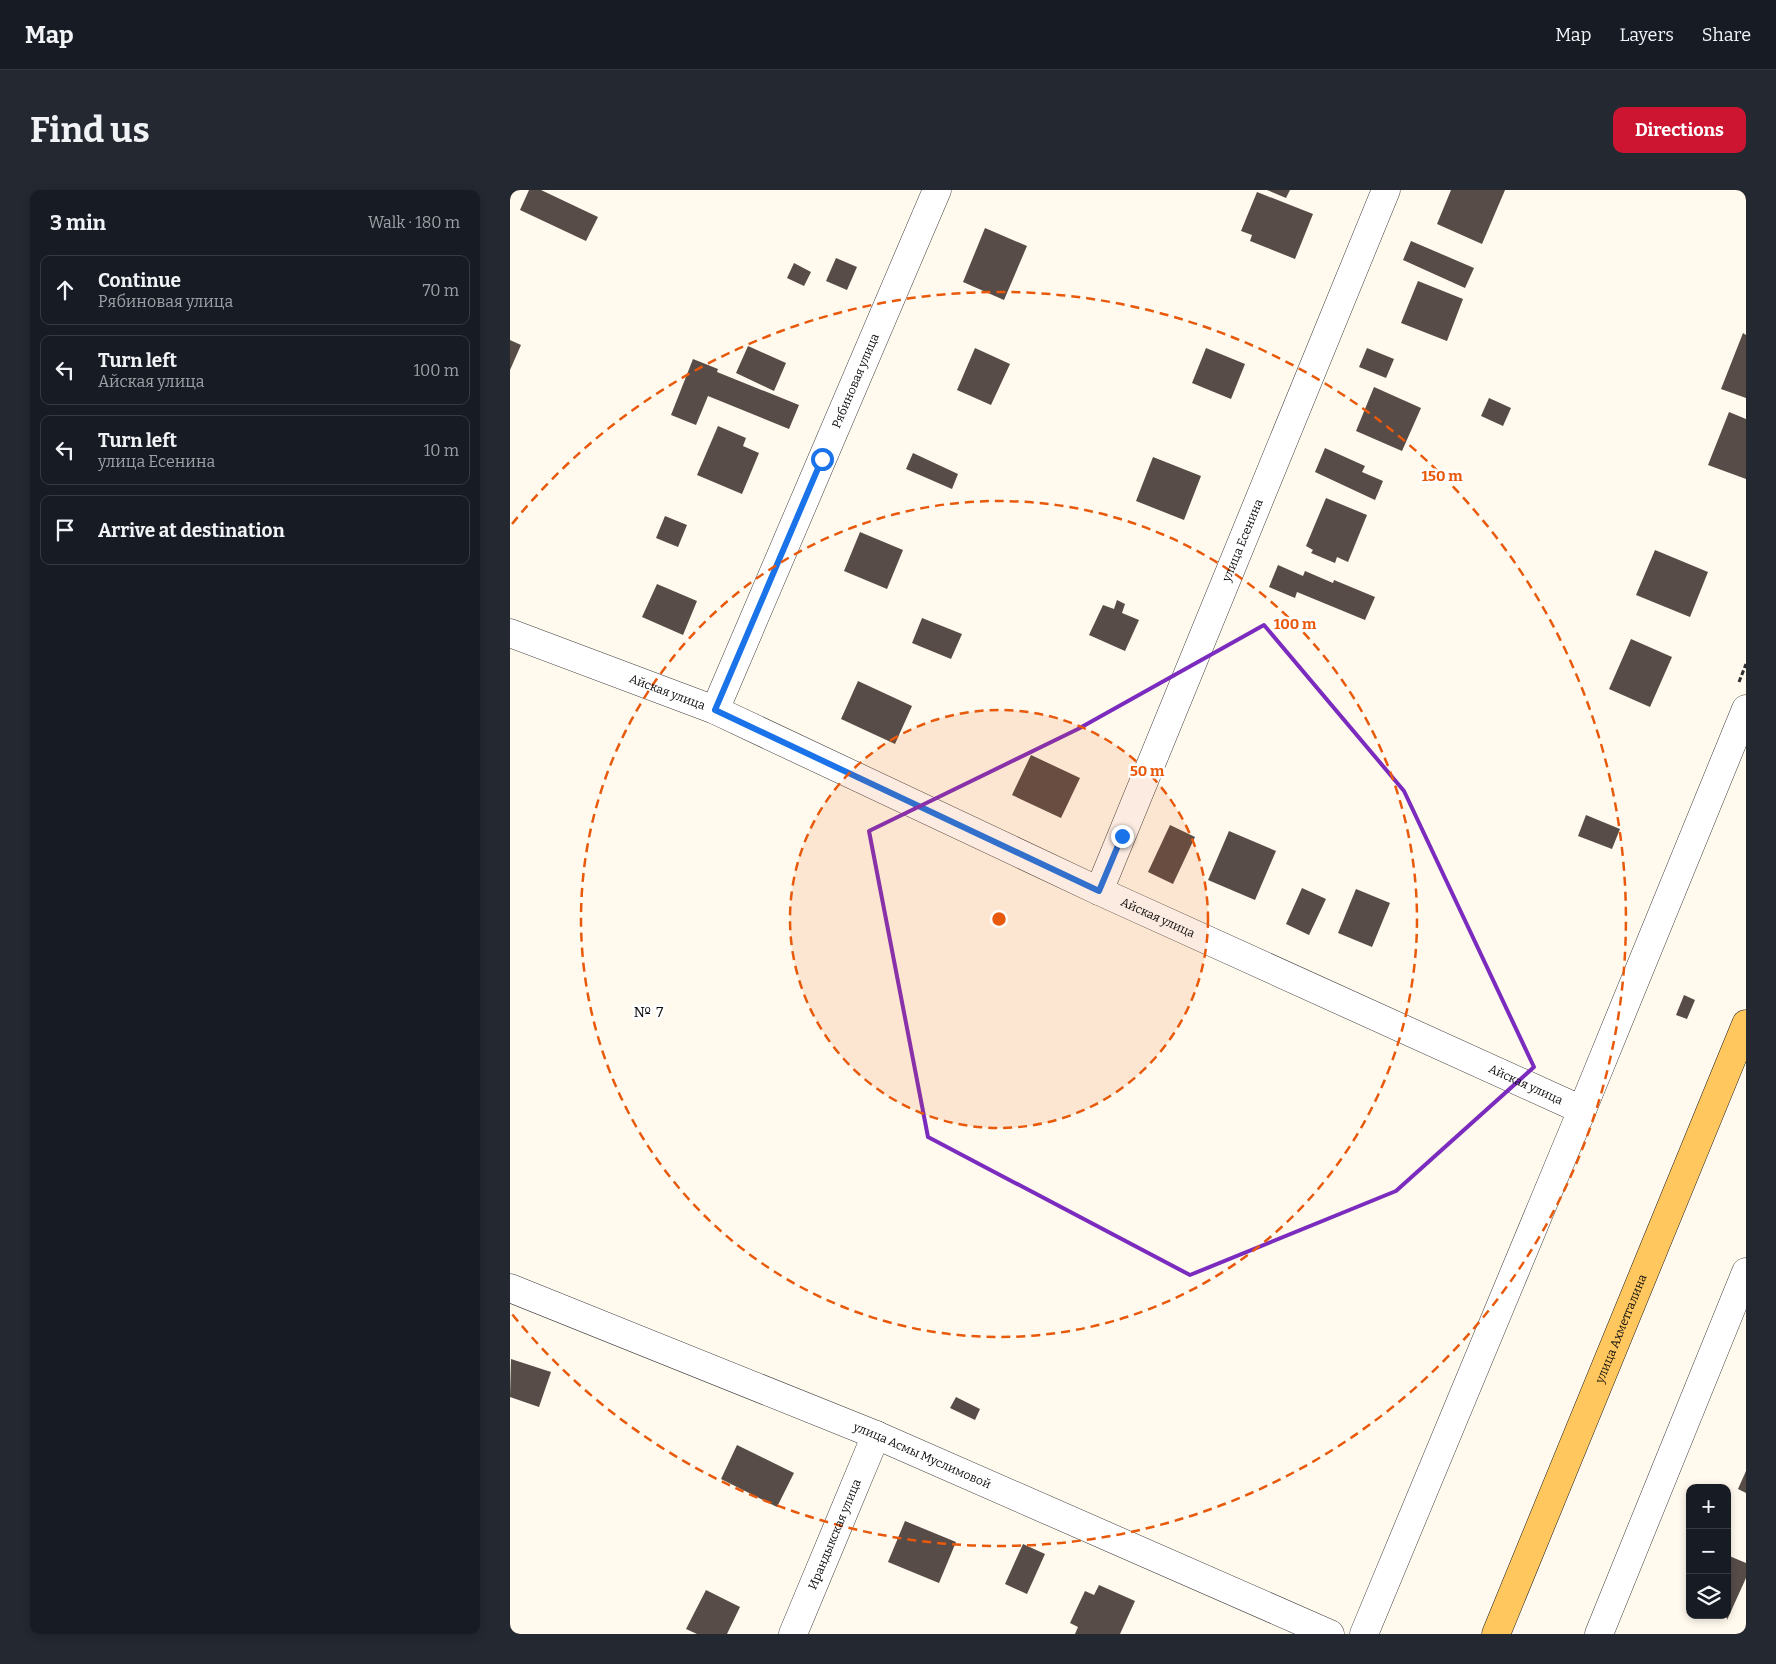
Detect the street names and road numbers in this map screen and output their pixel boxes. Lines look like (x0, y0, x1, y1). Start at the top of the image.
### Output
street label: Рябиновая улица (829, 331, 882, 430)
street label: улица Есенина (1219, 497, 1266, 585)
street label: Айская улица (627, 671, 708, 713)
street label: Айская улица (1118, 895, 1197, 941)
street label: Айская улица (1486, 1062, 1565, 1108)
street label: улица Ахметгалина (1592, 1272, 1650, 1386)
street label: улица Асмы Муслимовой (851, 1419, 993, 1492)
street label: Ирандыкская улица (805, 1477, 864, 1592)

